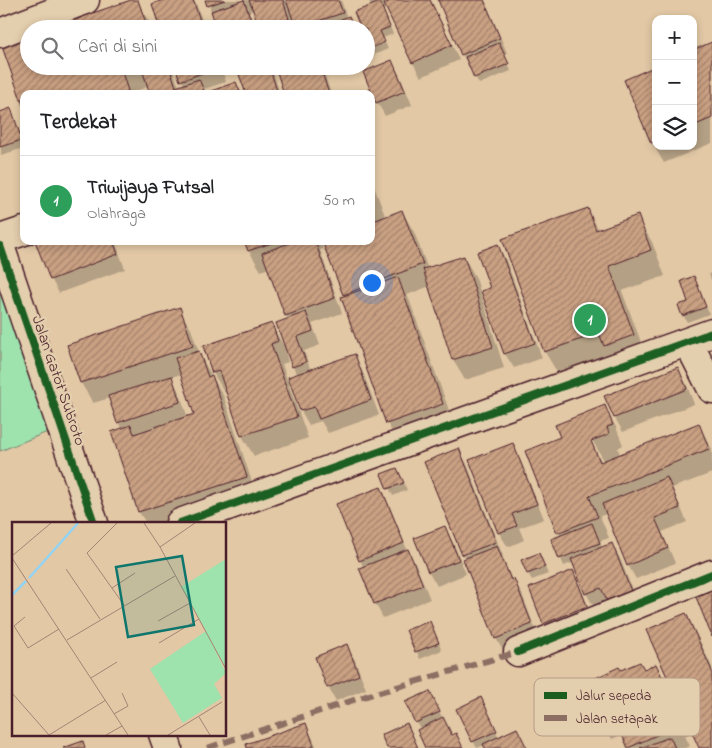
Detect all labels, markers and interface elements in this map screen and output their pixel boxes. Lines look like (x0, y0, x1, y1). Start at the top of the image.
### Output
map controls (652, 15, 697, 150)
button: + (652, 15, 697, 60)
search box (20, 20, 375, 75)
icon: search (38, 34, 66, 62)
text: Cari di sini (78, 34, 157, 61)
button: − (652, 60, 697, 105)
button: layers (652, 105, 697, 150)
text: Terdekat (40, 108, 117, 138)
text: Triwijaya Futsal (87, 175, 214, 202)
text: 1 (53, 189, 59, 213)
text: 50 m (323, 189, 355, 213)
text: Olahraga (87, 202, 146, 226)
your location (359, 270, 385, 296)
pin: 1 (574, 301, 606, 339)
street label: Jalan Gatot Subroto (25, 312, 92, 449)
inset map (12, 522, 226, 736)
legend (534, 678, 700, 736)
text: Jalur sepeda (576, 686, 651, 707)
text: Jalan setapak (576, 709, 659, 730)

